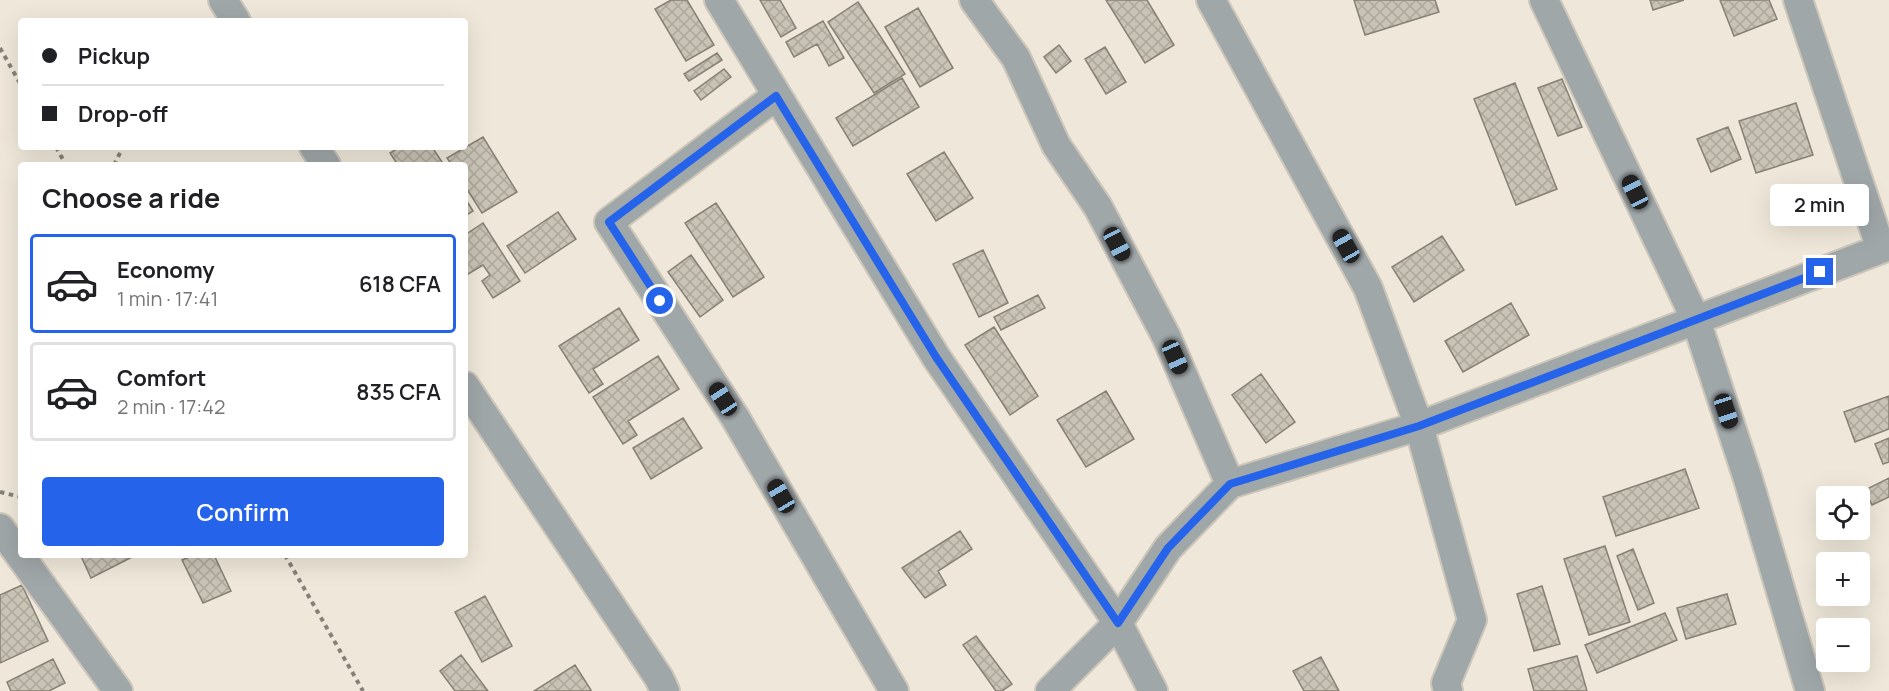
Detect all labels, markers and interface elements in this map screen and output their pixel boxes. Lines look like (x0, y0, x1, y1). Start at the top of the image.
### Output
text: Pickup (78, 41, 150, 71)
text: Drop-off (78, 99, 168, 129)
car (1619, 172, 1651, 212)
text: Choose a ride (42, 179, 220, 216)
callout: 2 min (1770, 185, 1870, 227)
text: 2 min (1794, 191, 1845, 218)
car (1101, 224, 1133, 264)
car (1329, 226, 1363, 266)
text: Economy (117, 255, 215, 285)
icon: car (45, 257, 99, 311)
route end (1806, 258, 1833, 285)
text: 618 CFA (359, 269, 441, 299)
text: 1 min · 17:41 (117, 285, 218, 312)
route start (646, 287, 673, 314)
car (1159, 337, 1191, 377)
text: Comfort (117, 363, 206, 393)
icon: car (45, 365, 99, 419)
text: 835 CFA (356, 377, 441, 407)
car (706, 379, 740, 419)
car (1712, 391, 1740, 431)
text: 2 min · 17:42 (117, 393, 225, 420)
car (764, 476, 798, 516)
button: Confirm (42, 477, 444, 546)
map controls (1816, 486, 1870, 672)
button: locate (1816, 486, 1870, 540)
button: + (1816, 552, 1870, 606)
button: − (1816, 618, 1870, 672)

